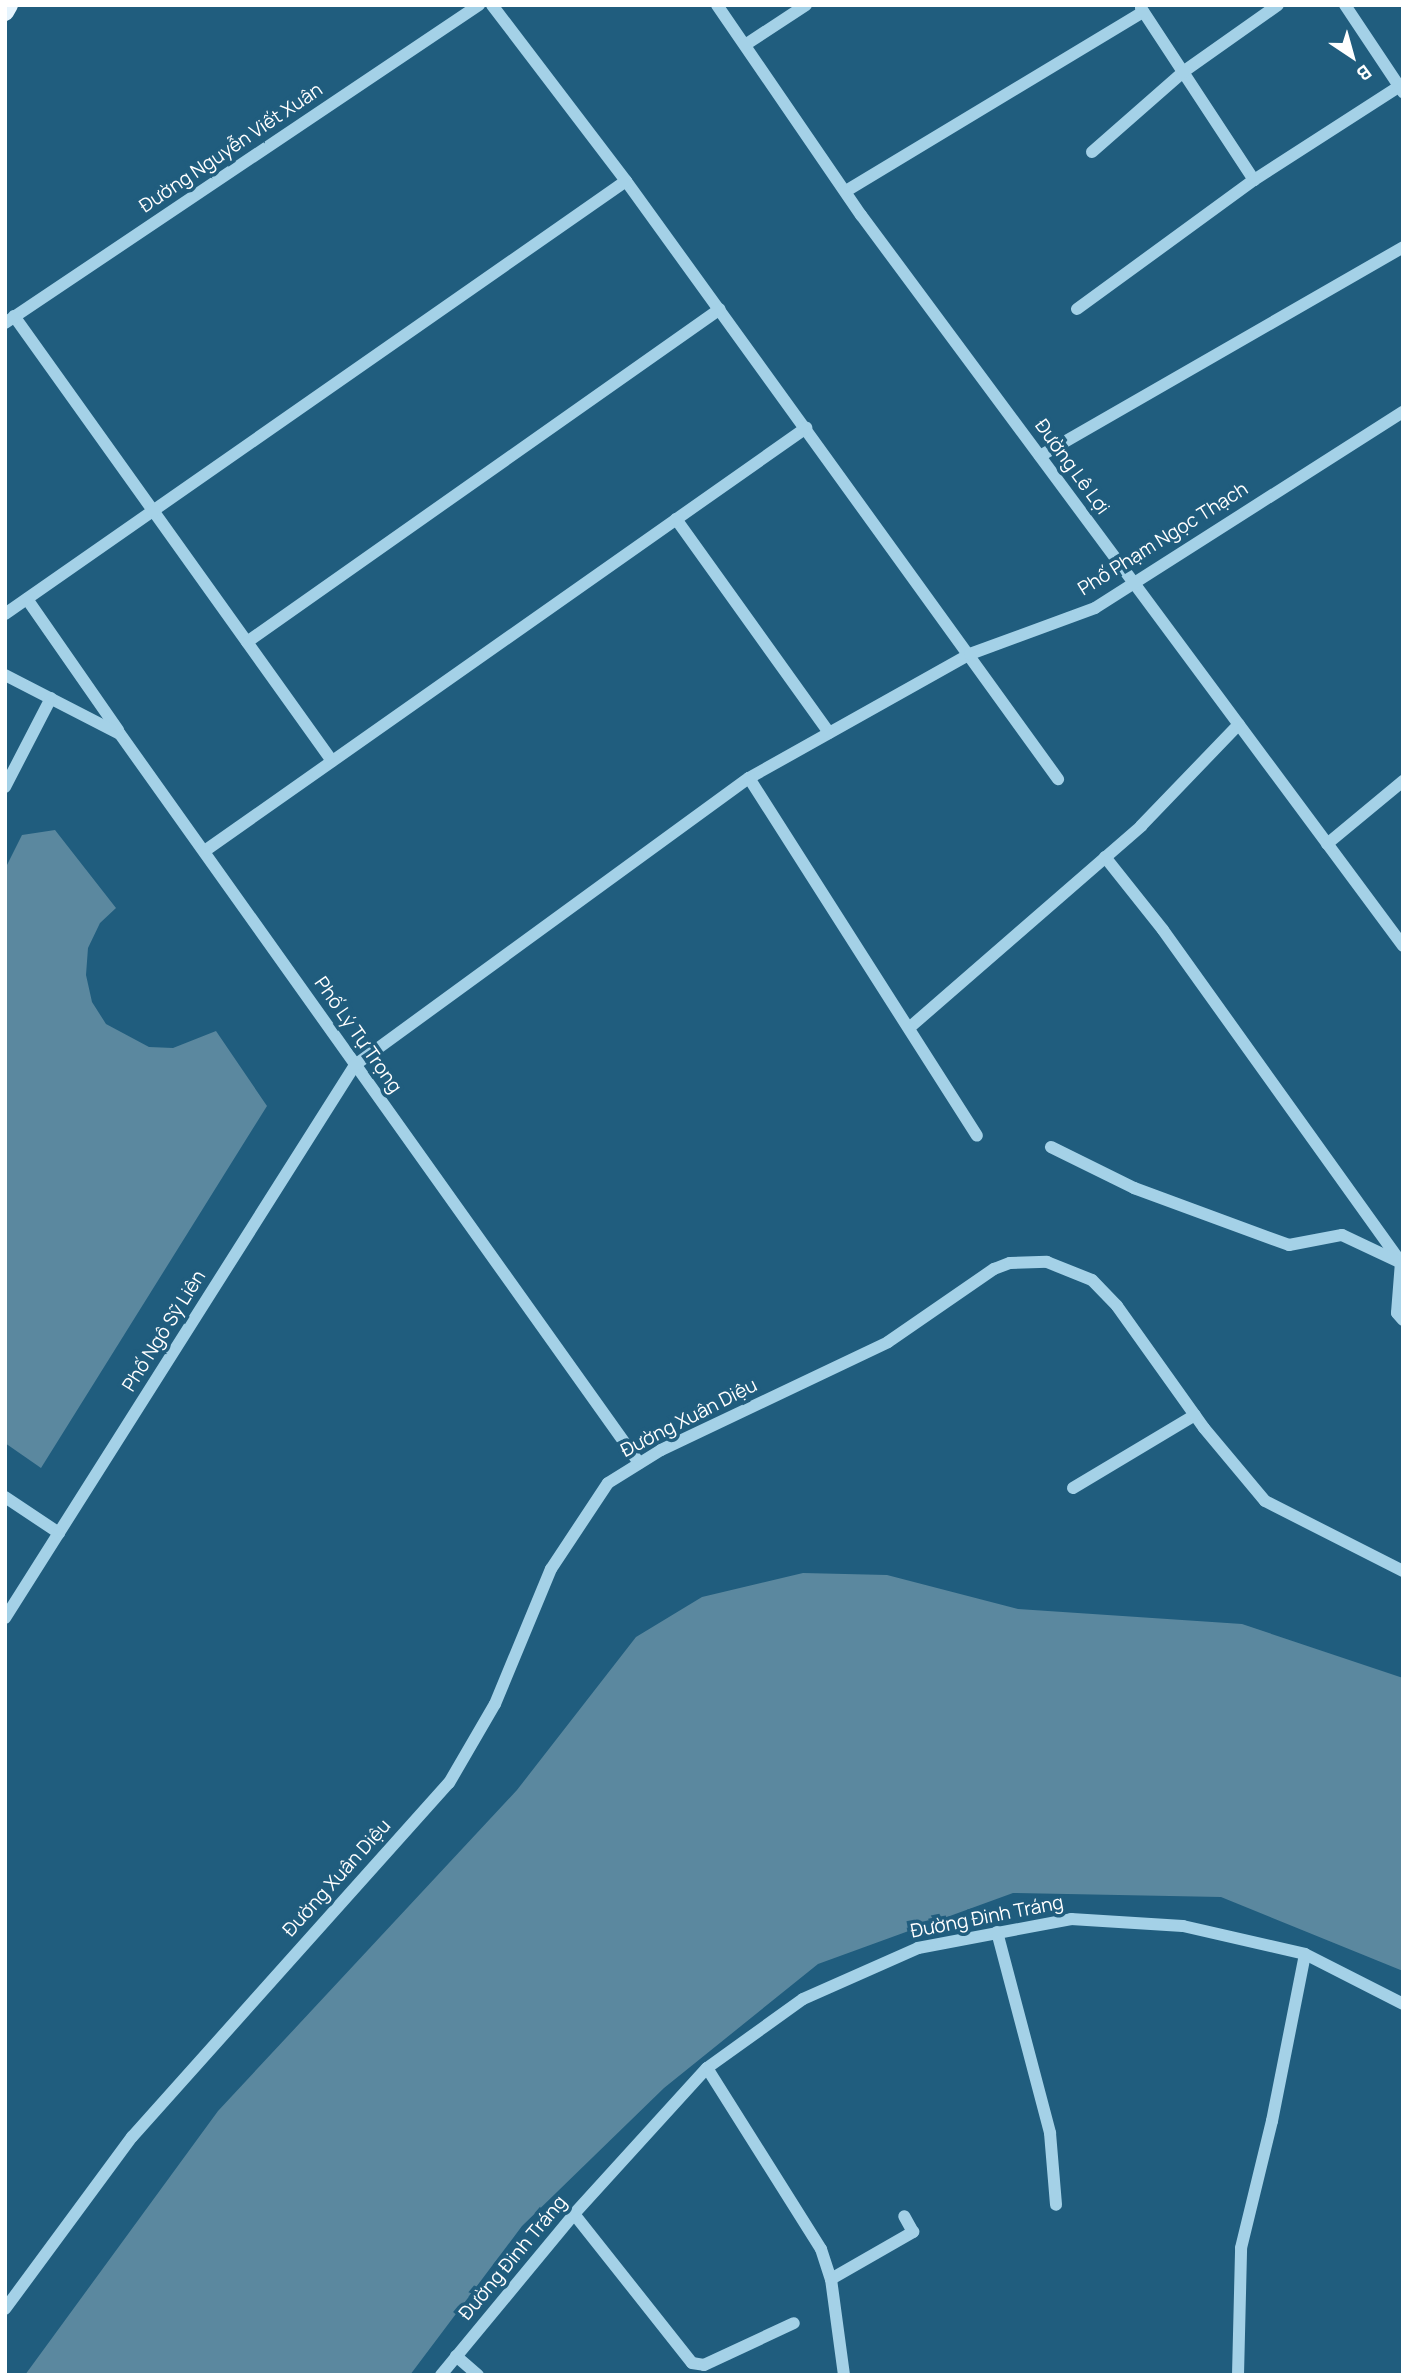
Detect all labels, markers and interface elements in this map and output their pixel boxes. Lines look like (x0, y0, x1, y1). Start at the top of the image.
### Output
north arrow (1317, 21, 1387, 91)
text: B (1352, 59, 1377, 87)
street label: Đường Nguyễn Viết Xuân (135, 78, 327, 218)
street label: Đường Lê Lợi (1030, 415, 1114, 519)
street label: Phố Phạm Ngọc Thạch (1074, 477, 1252, 601)
street label: Phố Lý Tự Trọng (309, 972, 407, 1098)
street label: Phố Ngô Sỹ Liên (118, 1266, 210, 1396)
street label: Đường Xuân Diệu (617, 1374, 761, 1462)
street label: Đường Xuân Diệu (278, 1815, 396, 1941)
street label: Đường Đinh Tráng (909, 1891, 1065, 1943)
street label: Đường Đinh Tráng (454, 2191, 572, 2325)

